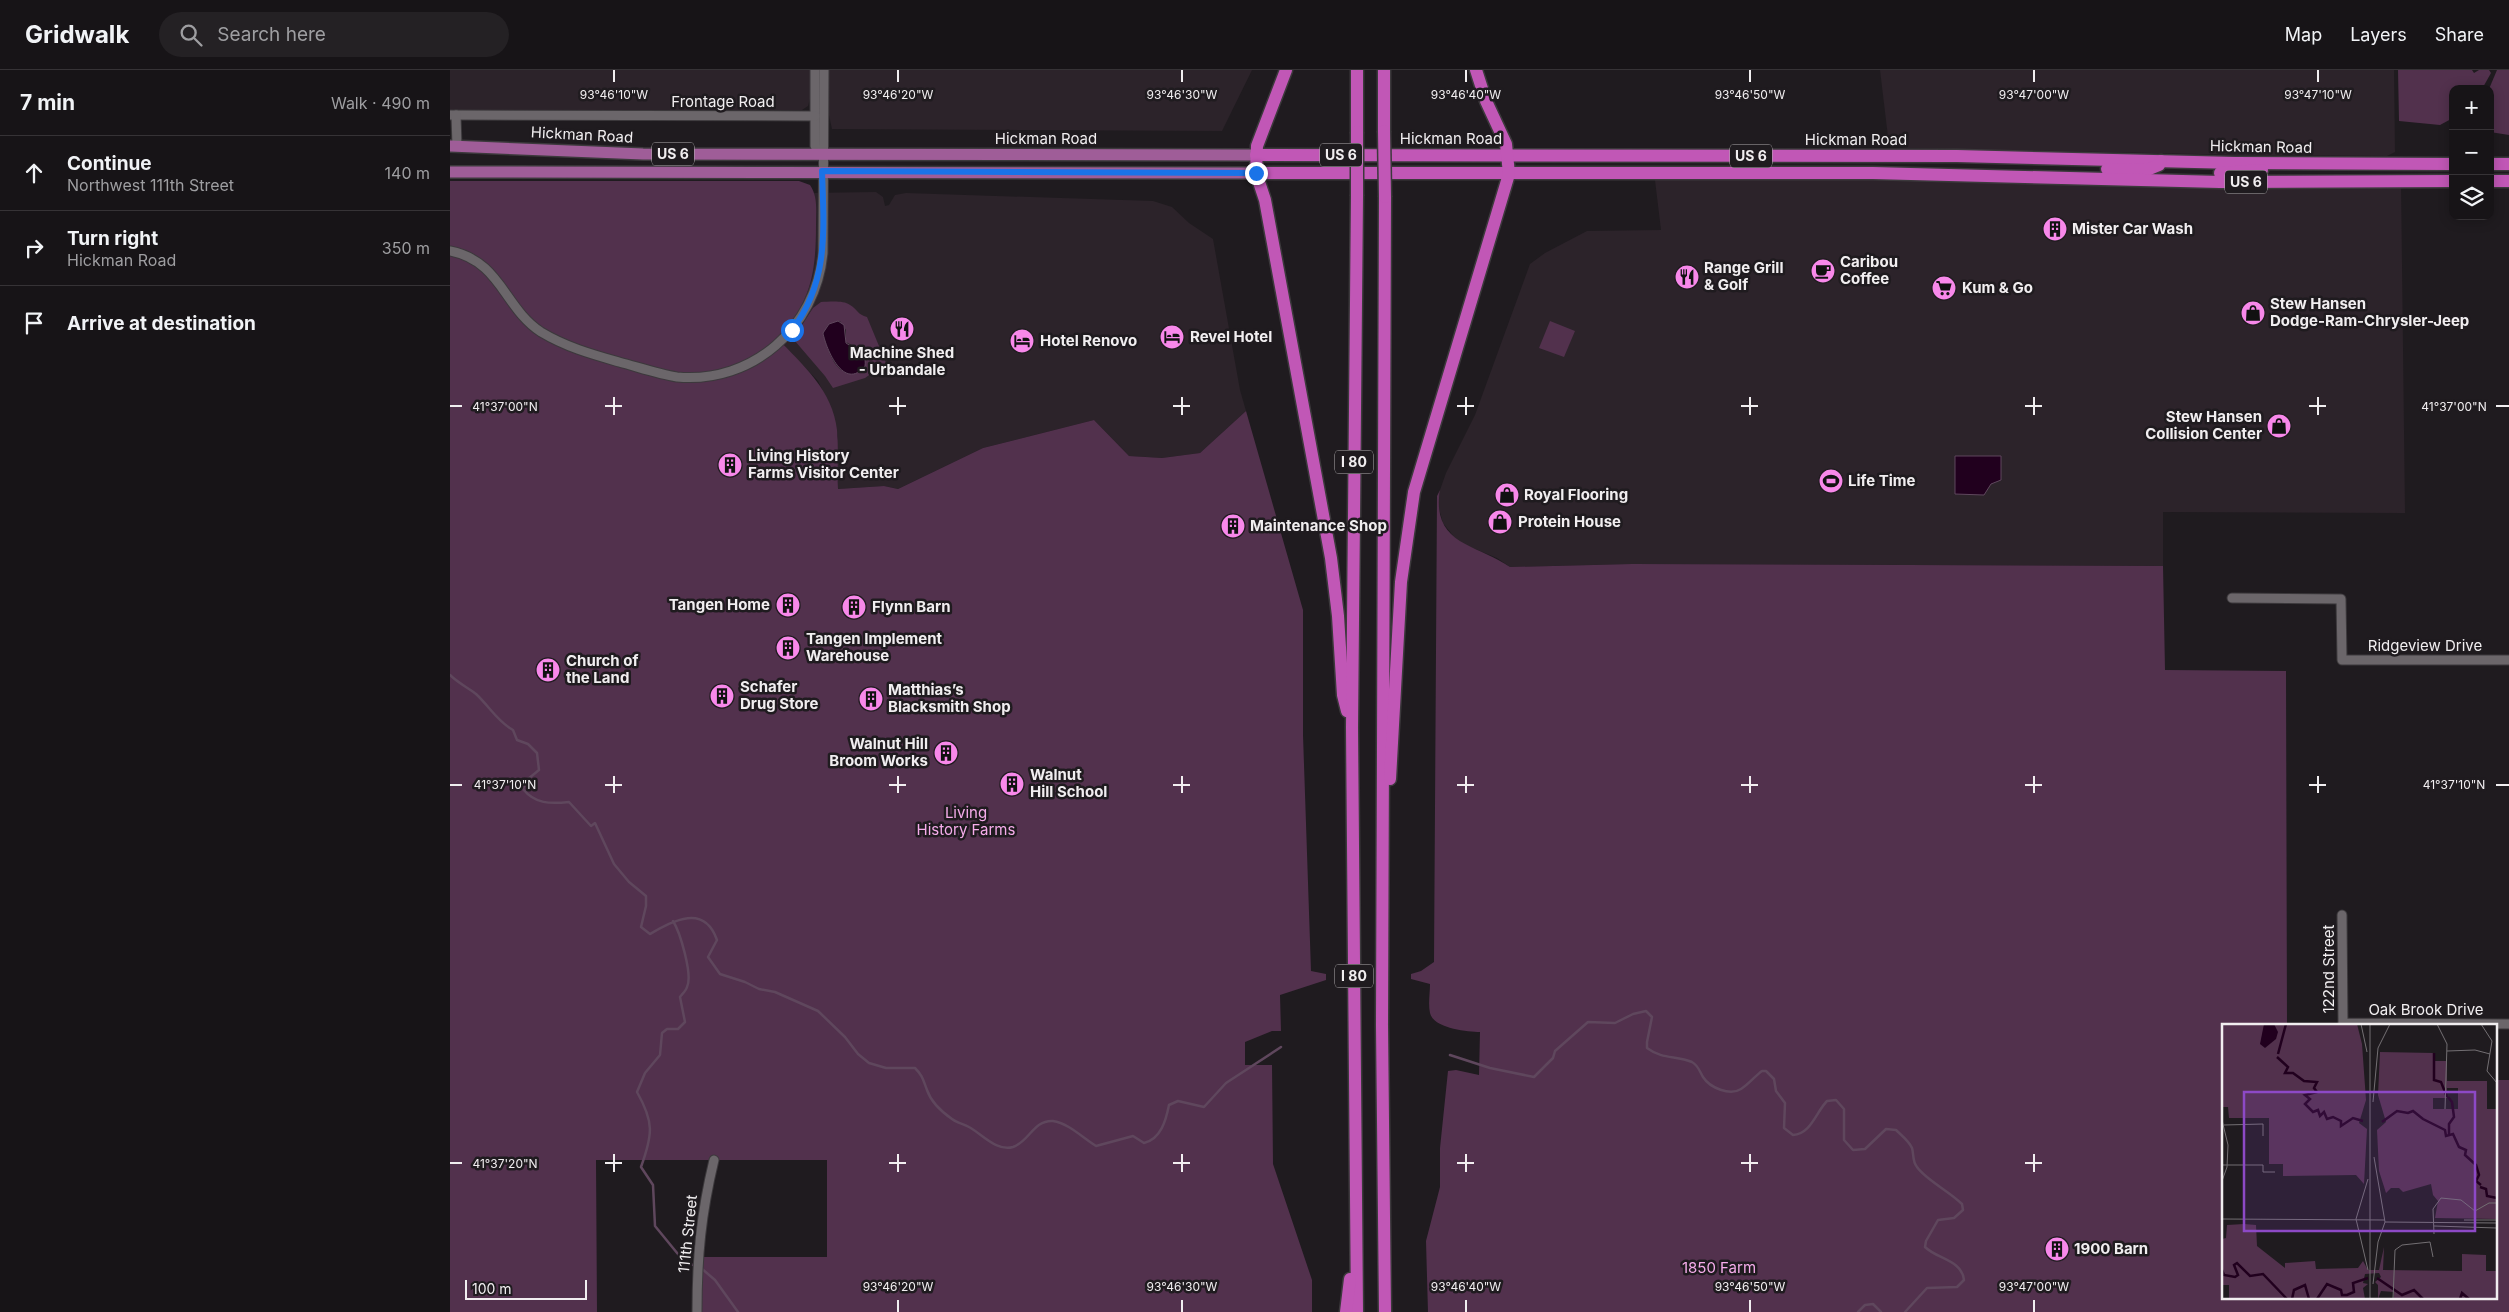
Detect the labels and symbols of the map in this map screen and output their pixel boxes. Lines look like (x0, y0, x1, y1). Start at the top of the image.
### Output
text: 93°46'10"W (580, 87, 648, 102)
text: 93°46'20"W (863, 87, 934, 102)
text: 93°46'30"W (1147, 87, 1218, 102)
text: 93°46'40"W (1431, 87, 1501, 102)
text: 93°46'50"W (1715, 87, 1786, 102)
text: 93°47'00"W (1999, 87, 2069, 102)
text: 93°47'10"W (2284, 87, 2352, 102)
street label: Frontage Road (671, 92, 775, 111)
street label: Hickman Road (530, 122, 634, 147)
street label: Hickman Road (995, 129, 1097, 148)
street label: Hickman Road (1400, 129, 1502, 148)
street label: Hickman Road (1805, 130, 1907, 149)
street label: Hickman Road (2210, 136, 2312, 157)
road number: US 6 (652, 142, 694, 166)
road number: US 6 (1320, 144, 1362, 166)
road number: US 6 (1730, 144, 1772, 168)
route end (1245, 162, 1268, 185)
road number: US 6 (2225, 170, 2267, 194)
building icon: Mister Car Wash (2042, 216, 2068, 242)
place label: Mister Car Wash (2072, 219, 2193, 238)
place label: Caribou Coffee (1840, 252, 1898, 288)
place label: Range Grill & Golf (1704, 258, 1783, 294)
cafe icon: Caribou Coffee (1810, 258, 1836, 284)
restaurant icon: Range Grill & Golf (1674, 264, 1700, 290)
supermarket icon: Kum & Go (1931, 275, 1957, 301)
place label: Kum & Go (1962, 278, 2033, 297)
place label: Stew Hansen Dodge-Ram-Chrysler-Jeep (2270, 294, 2469, 330)
shop icon: Stew Hansen Dodge-Ram-Chrysler-Jeep (2240, 300, 2266, 326)
restaurant icon: Machine Shed - Urbandale (889, 316, 915, 342)
route start (781, 319, 804, 342)
hotel icon: Revel Hotel (1159, 324, 1185, 350)
place label: Revel Hotel (1190, 327, 1272, 346)
hotel icon: Hotel Renovo (1009, 328, 1035, 354)
place label: Hotel Renovo (1040, 331, 1137, 350)
place label: Machine Shed - Urbandale (850, 343, 954, 379)
text: 41°37'00"N (472, 399, 538, 414)
text: 41°37'00"N (2421, 399, 2487, 414)
place label: Stew Hansen Collision Center (2145, 407, 2262, 443)
shop icon: Stew Hansen Collision Center (2266, 413, 2292, 439)
place label: Living History Farms Visitor Center (748, 446, 899, 482)
road number: I 80 (1335, 451, 1373, 474)
building icon: Living History Farms Visitor Center (717, 452, 743, 478)
sports icon: Life Time (1818, 468, 1844, 494)
place label: Life Time (1848, 471, 1915, 490)
shop icon: Royal Flooring (1494, 482, 1520, 508)
place label: Royal Flooring (1524, 485, 1628, 504)
shop icon: Protein House (1487, 509, 1513, 535)
place label: Protein House (1518, 512, 1621, 531)
building icon: Maintenance Shop (1220, 513, 1246, 539)
place label: Maintenance Shop (1250, 516, 1387, 535)
building icon: Tangen Home (775, 592, 801, 618)
building icon: Flynn Barn (841, 594, 867, 620)
place label: Tangen Home (669, 595, 770, 614)
place label: Flynn Barn (872, 597, 950, 616)
place label: Tangen Implement Warehouse (806, 629, 943, 665)
building icon: Tangen Implement Warehouse (775, 635, 801, 661)
street label: Ridgeview Drive (2368, 636, 2482, 655)
place label: Church of the Land (566, 651, 638, 687)
building icon: Church of the Land (535, 657, 561, 683)
place label: Schafer Drug Store (740, 677, 818, 713)
place label: Matthias’s Blacksmith Shop (888, 680, 1011, 716)
building icon: Schafer Drug Store (709, 683, 735, 709)
building icon: Matthias’s Blacksmith Shop (858, 686, 884, 712)
place label: Walnut Hill Broom Works (829, 734, 928, 770)
building icon: Walnut Hill Broom Works (933, 740, 959, 766)
place label: Walnut Hill School (1030, 765, 1107, 801)
building icon: Walnut Hill School (999, 771, 1025, 797)
text: 41°37'10"N (474, 777, 536, 792)
text: 41°37'10"N (2423, 777, 2485, 792)
park label: Living History Farms (917, 803, 1015, 839)
street label: 122nd Street (2319, 924, 2338, 1014)
road number: I 80 (1335, 964, 1373, 988)
street label: Oak Brook Drive (2368, 1000, 2484, 1019)
inset map (2222, 1024, 2496, 1300)
text: 41°37'20"N (472, 1156, 538, 1171)
street label: 111th Street (674, 1194, 701, 1274)
building icon: 1900 Barn (2044, 1236, 2070, 1262)
place label: 1900 Barn (2074, 1239, 2148, 1258)
park label: 1850 Farm (1682, 1258, 1756, 1277)
scale bar (465, 1277, 588, 1300)
text: 93°46'20"W (863, 1279, 934, 1294)
text: 93°46'30"W (1147, 1279, 1218, 1294)
text: 93°46'40"W (1431, 1279, 1501, 1294)
text: 93°46'50"W (1715, 1279, 1786, 1294)
text: 93°47'00"W (1999, 1279, 2069, 1294)

